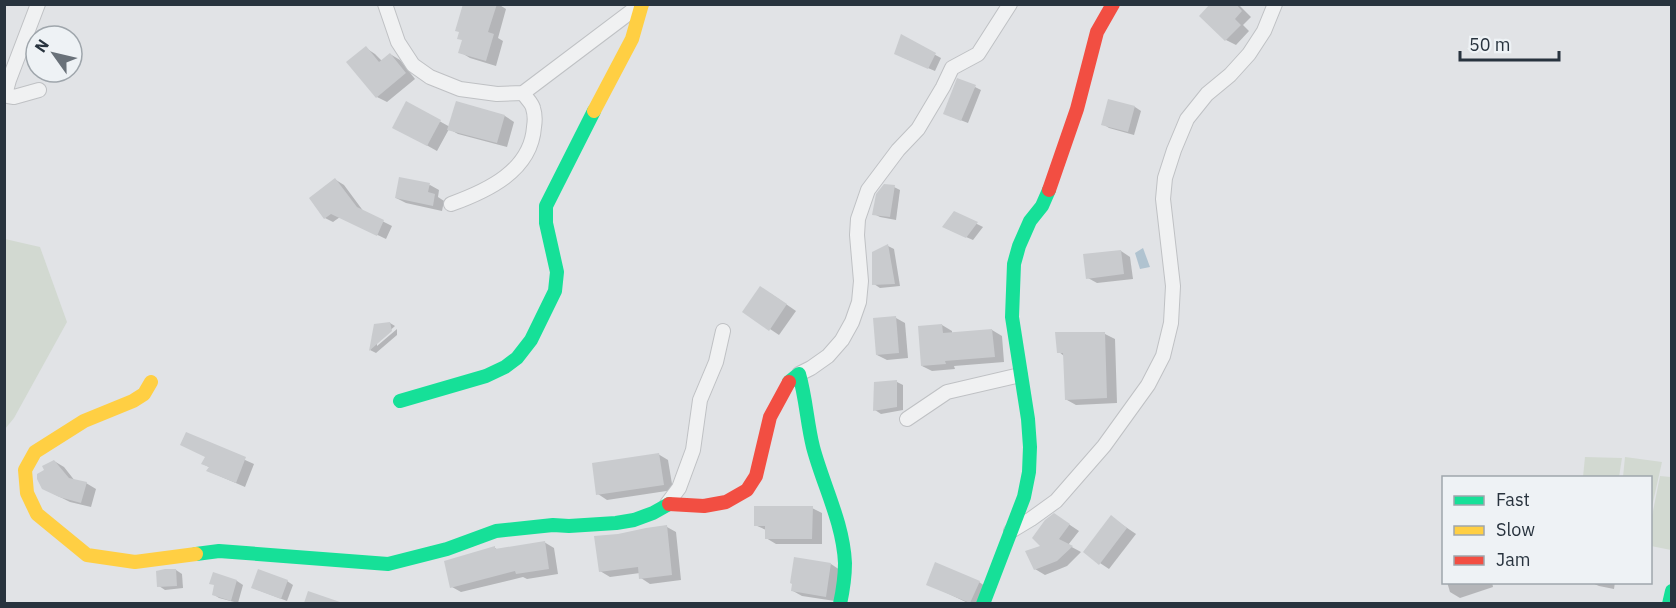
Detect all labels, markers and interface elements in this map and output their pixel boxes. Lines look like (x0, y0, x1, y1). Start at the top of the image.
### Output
north arrow (24, 24, 84, 84)
scale bar (1460, 24, 1559, 62)
text: 50 m (1469, 33, 1511, 56)
text: N (30, 35, 53, 56)
legend (1442, 476, 1652, 584)
text: Fast (1496, 488, 1530, 511)
text: Slow (1496, 518, 1535, 541)
text: Jam (1496, 548, 1531, 571)

